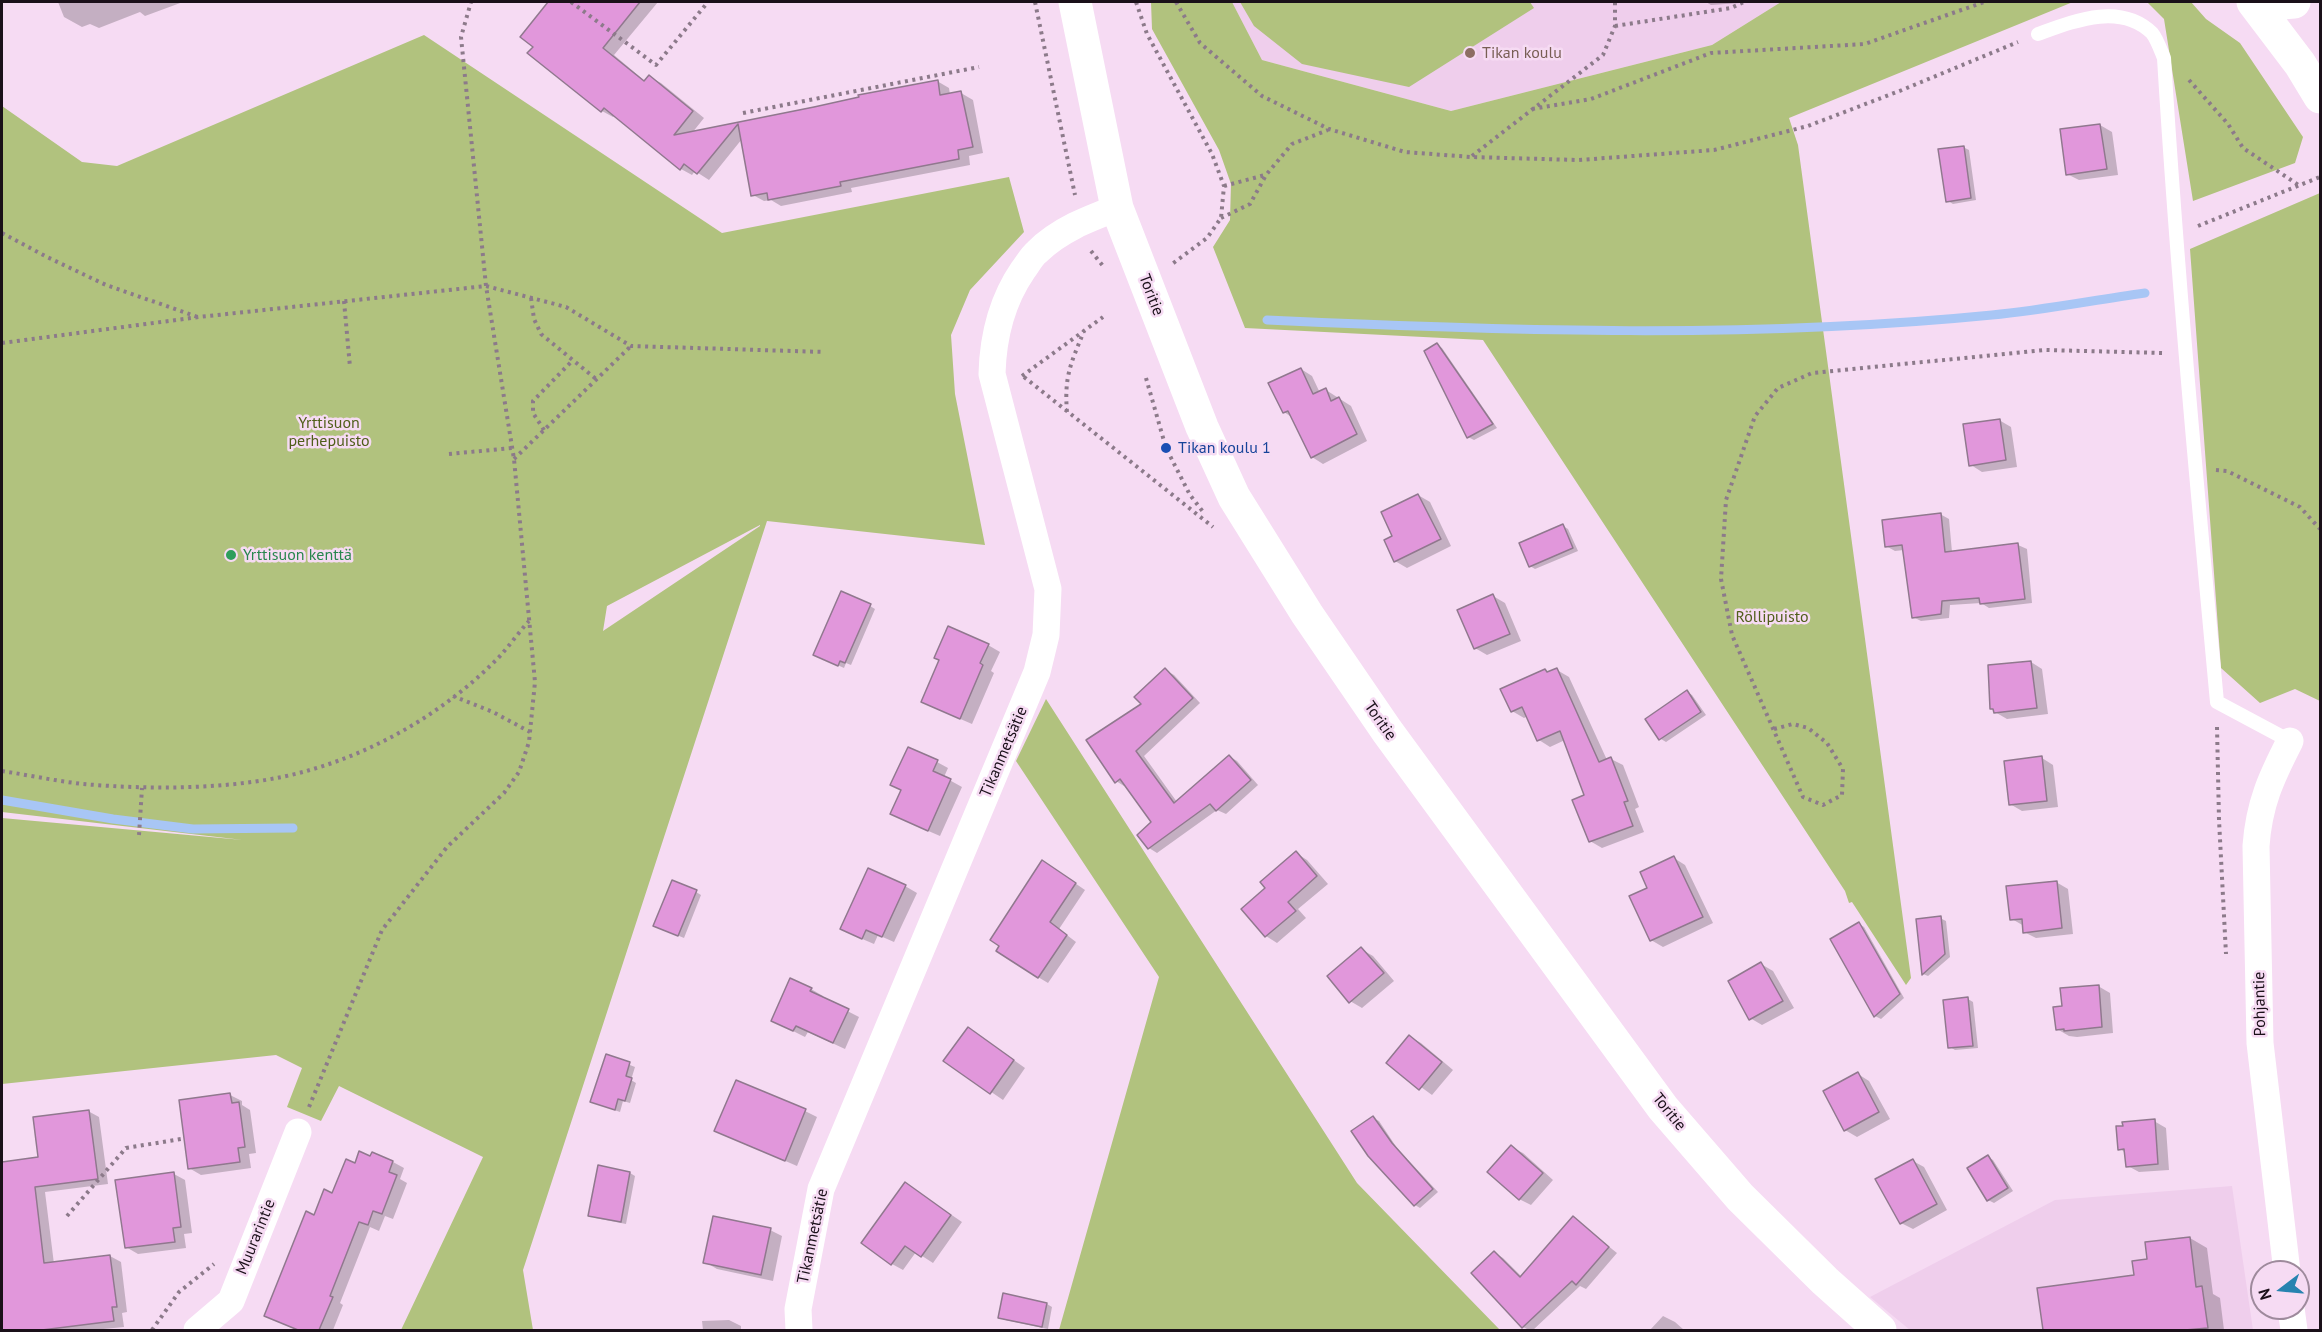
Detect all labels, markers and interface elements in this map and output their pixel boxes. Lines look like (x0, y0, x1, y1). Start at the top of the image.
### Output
place label: Tikan koulu (1482, 43, 1562, 63)
marker: Tikan koulu (1463, 46, 1477, 60)
street label: Toritie (1134, 271, 1168, 319)
park label: Yrttisuon perhepuisto (288, 413, 370, 451)
place label: Tikan koulu 1 (1178, 438, 1271, 458)
marker: Tikan koulu 1 (1159, 441, 1173, 455)
place label: Yrttisuon kenttä (243, 545, 352, 565)
marker: Yrttisuon kenttä (224, 548, 238, 562)
park label: Röllipuisto (1735, 607, 1809, 627)
street label: Toritie (1360, 698, 1400, 744)
street label: Tikanmetsätie (976, 704, 1032, 800)
street label: Pohjantie (2250, 972, 2270, 1036)
street label: Toritie (1648, 1089, 1690, 1135)
street label: Tikanmetsätie (794, 1187, 832, 1285)
street label: Muurarintie (232, 1197, 280, 1277)
north arrow (2250, 1260, 2310, 1320)
text: N (2254, 1287, 2276, 1302)

